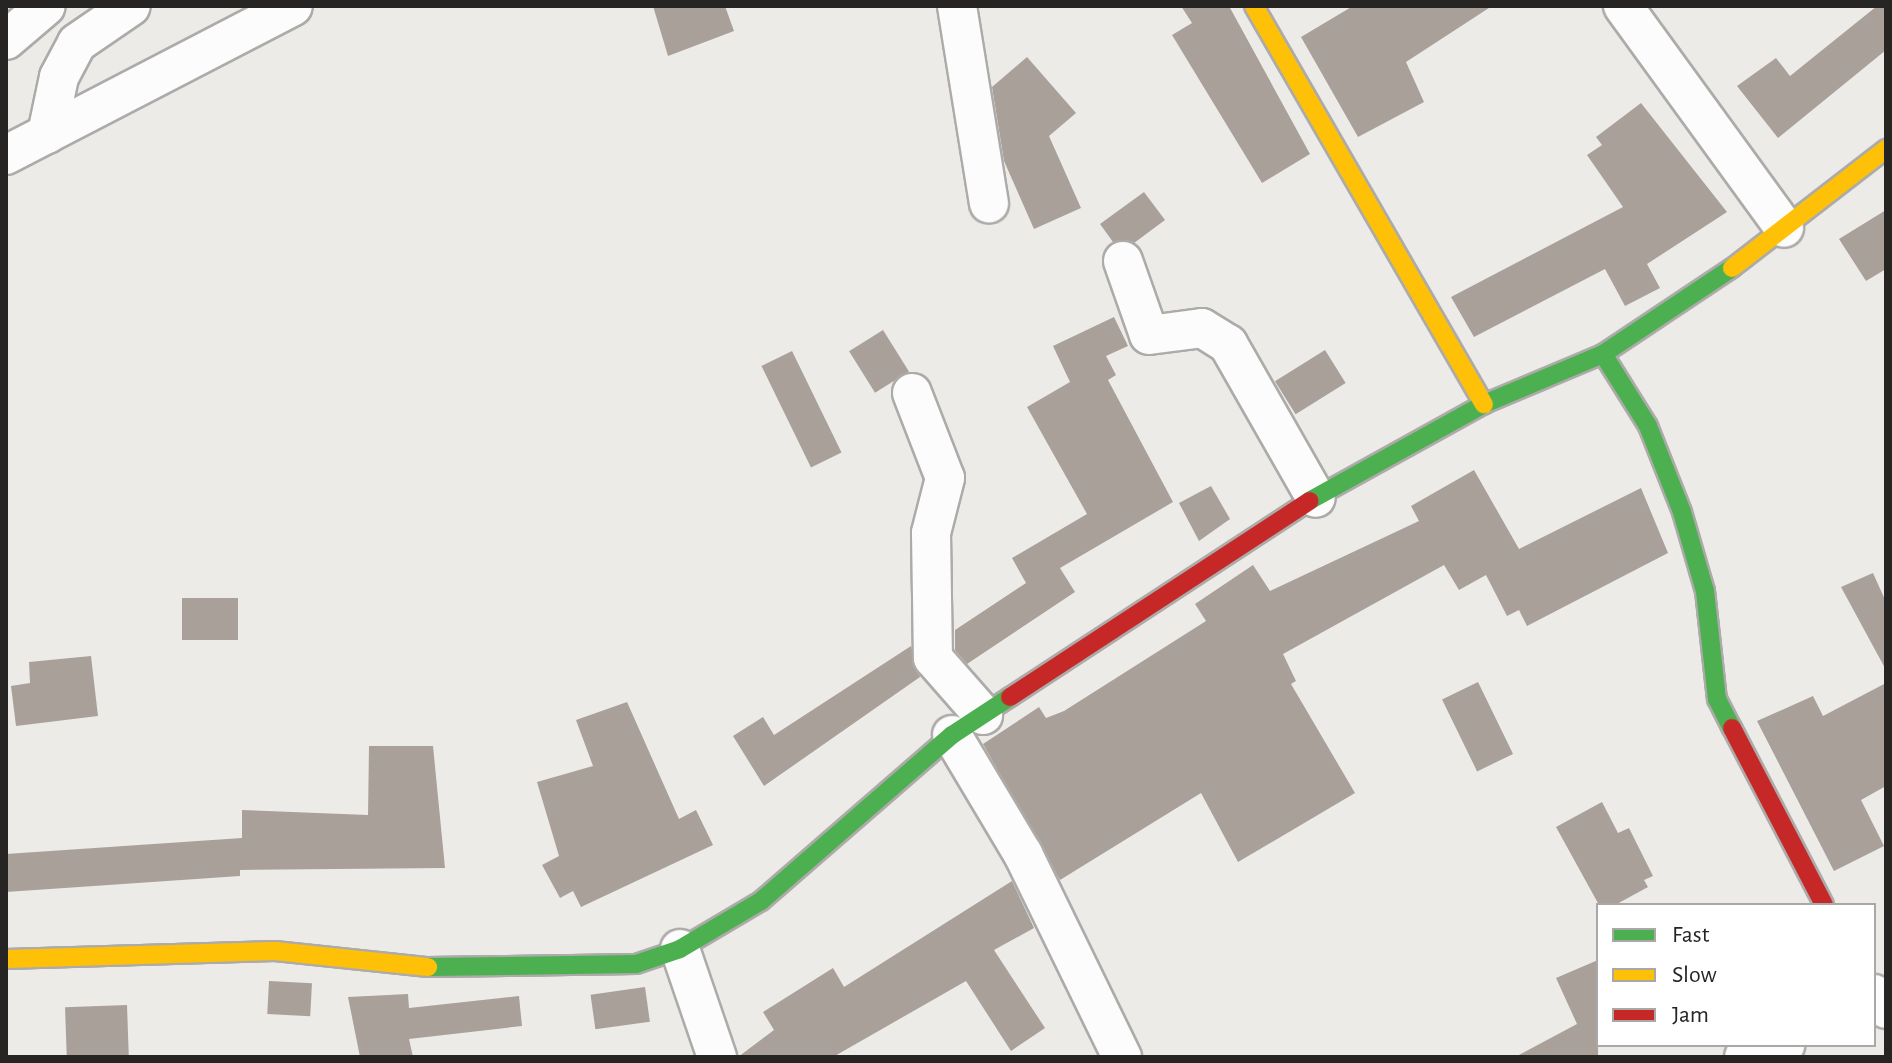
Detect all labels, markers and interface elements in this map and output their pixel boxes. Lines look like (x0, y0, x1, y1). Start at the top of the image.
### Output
legend (1596, 903, 1876, 1047)
text: Fast (1672, 923, 1709, 947)
text: Slow (1672, 963, 1717, 987)
text: Jam (1672, 1003, 1709, 1027)

